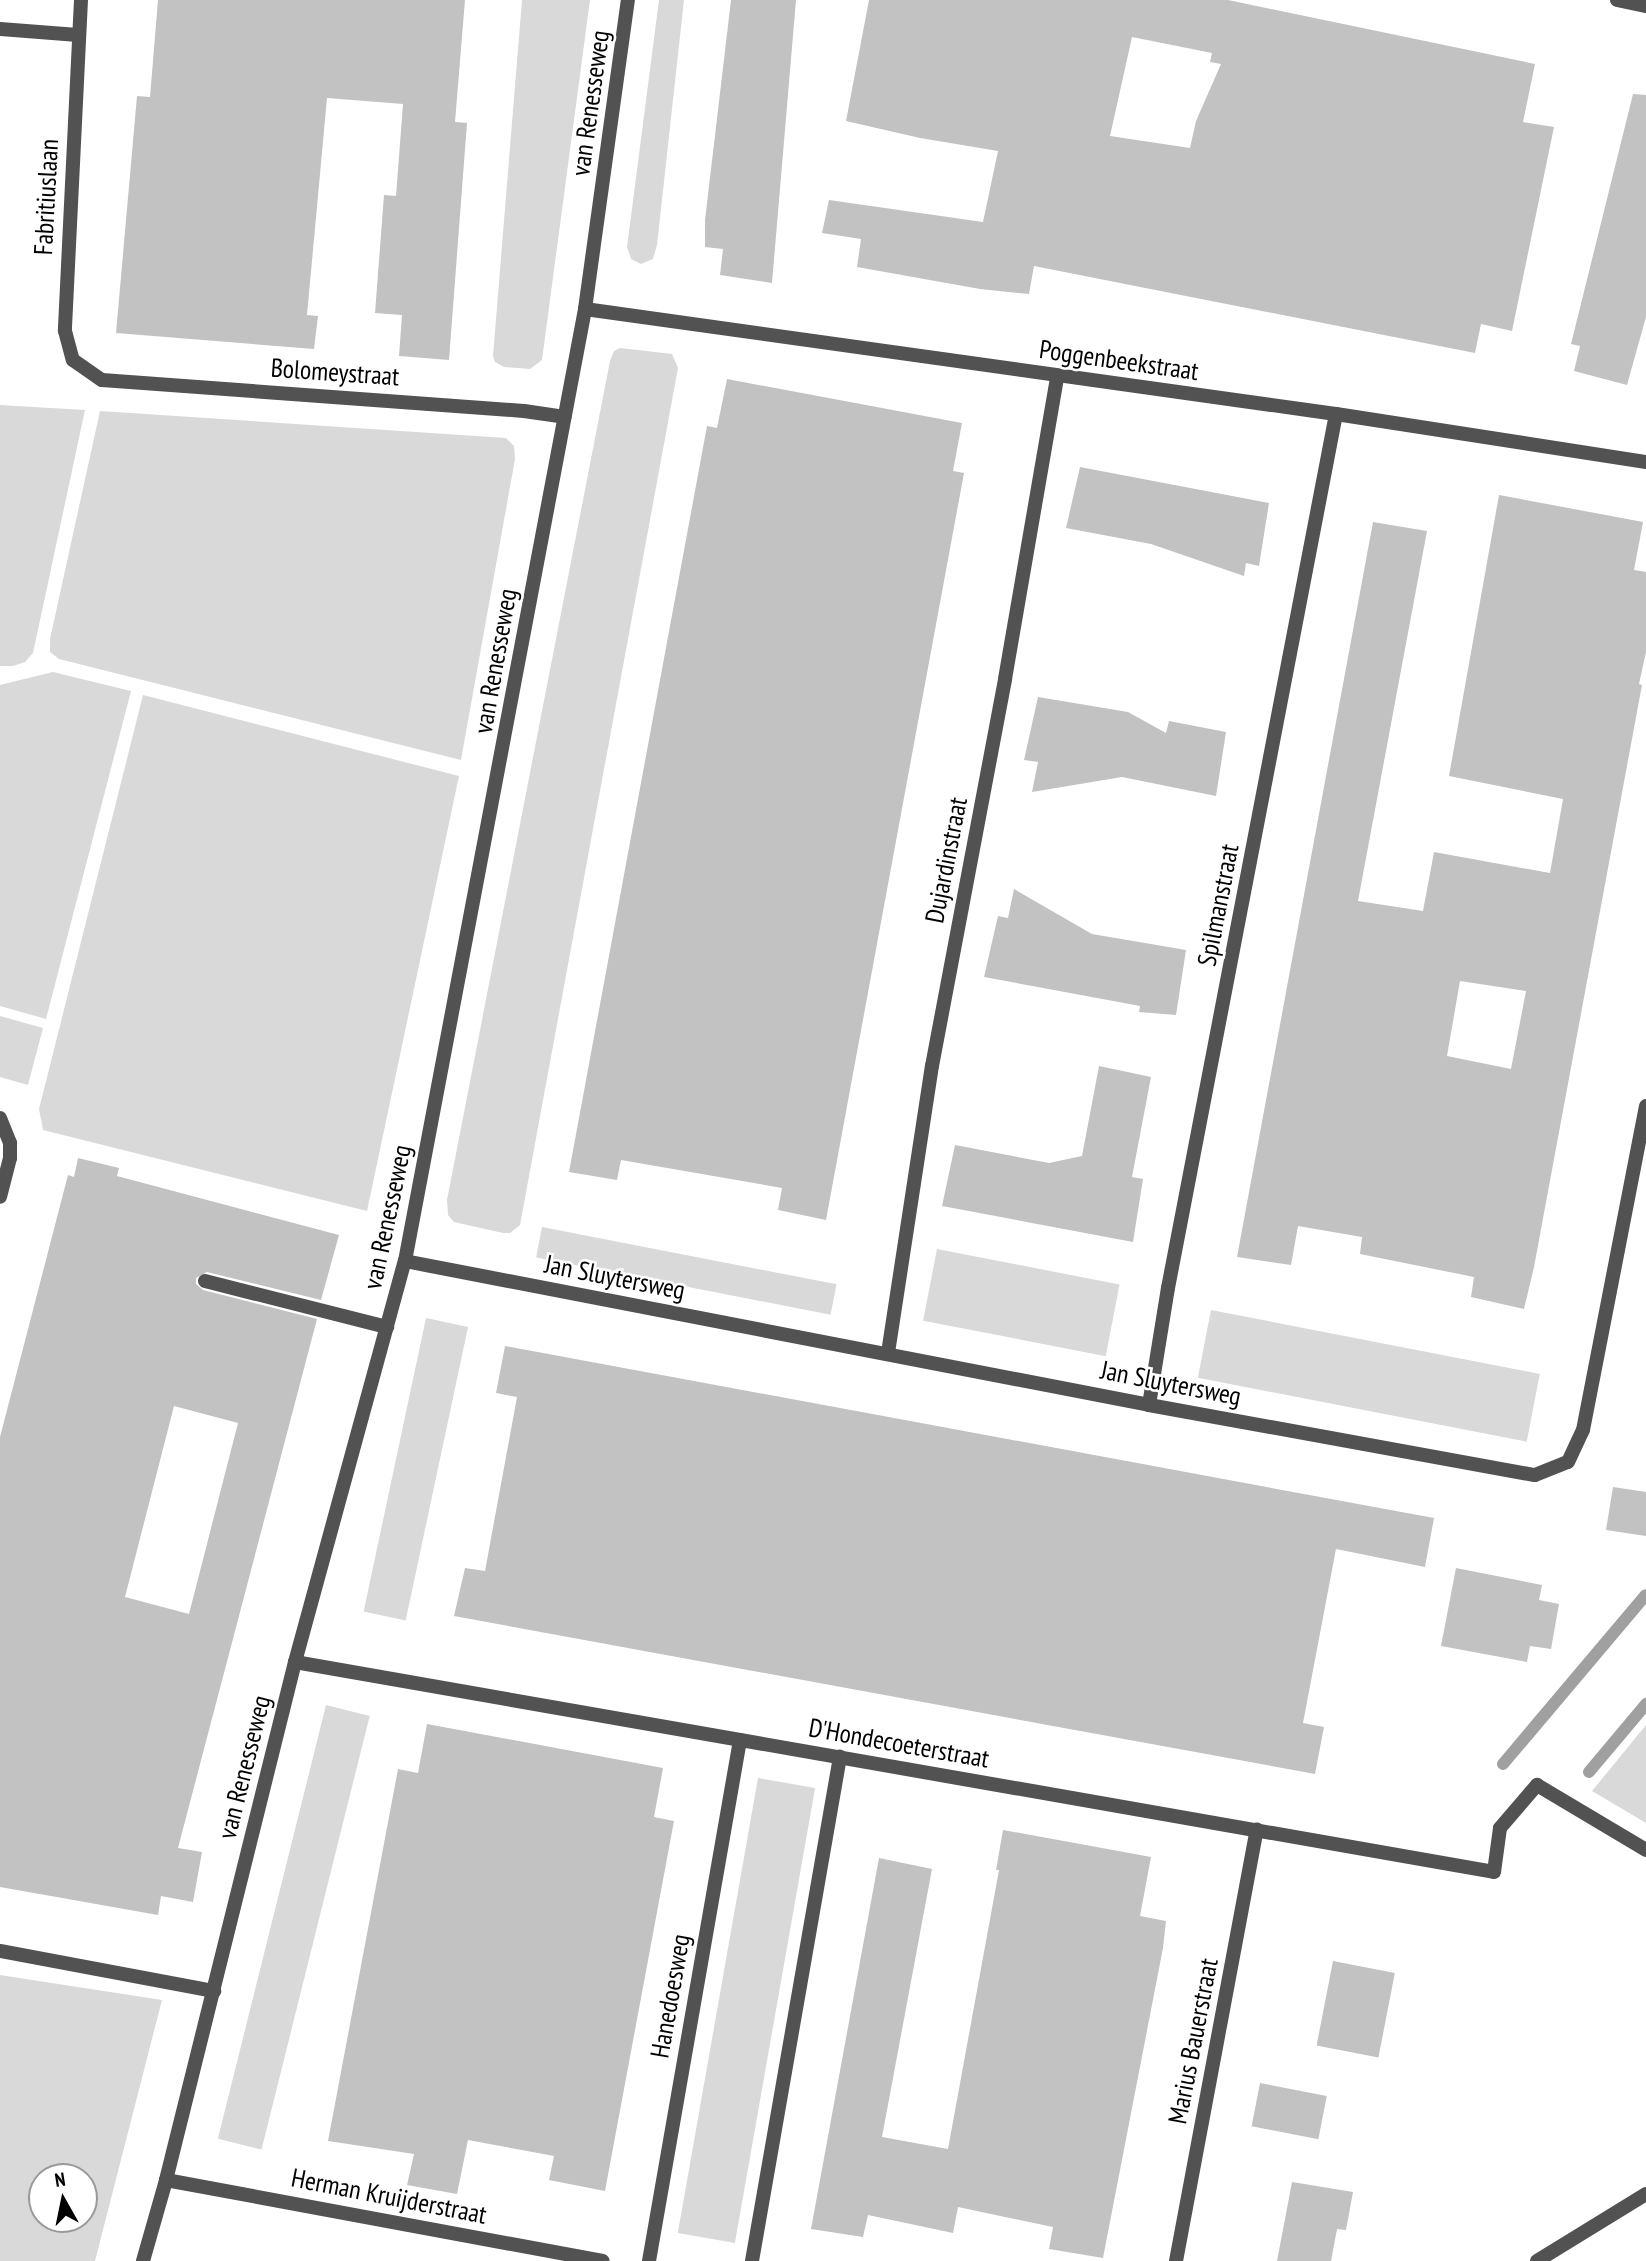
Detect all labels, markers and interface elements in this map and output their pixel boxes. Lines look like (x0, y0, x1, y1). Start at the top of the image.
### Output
street label: van Renesseweg (564, 28, 616, 178)
street label: Fabritiuslaan (27, 138, 65, 256)
street label: Poggenbeekstraat (1037, 333, 1201, 387)
street label: Bolomeystraat (270, 352, 400, 392)
street label: van Renesseweg (467, 586, 523, 736)
street label: Dujardinstraat (919, 795, 973, 925)
street label: Spilmanstraat (1191, 841, 1245, 969)
street label: van Renesseweg (356, 1142, 418, 1292)
street label: Jan Sluytersweg (542, 1248, 688, 1306)
street label: Jan Sluytersweg (1098, 1354, 1244, 1412)
street label: van Renesseweg (211, 1692, 277, 1842)
street label: D'Hondecoeterstraat (806, 1712, 992, 1774)
street label: Hanedoesweg (644, 1932, 696, 2060)
street label: Marius Bauerstraat (1162, 1956, 1224, 2126)
street label: Herman Kruijderstraat (289, 2162, 489, 2230)
north arrow (28, 2163, 98, 2233)
text: N (53, 2167, 67, 2192)

